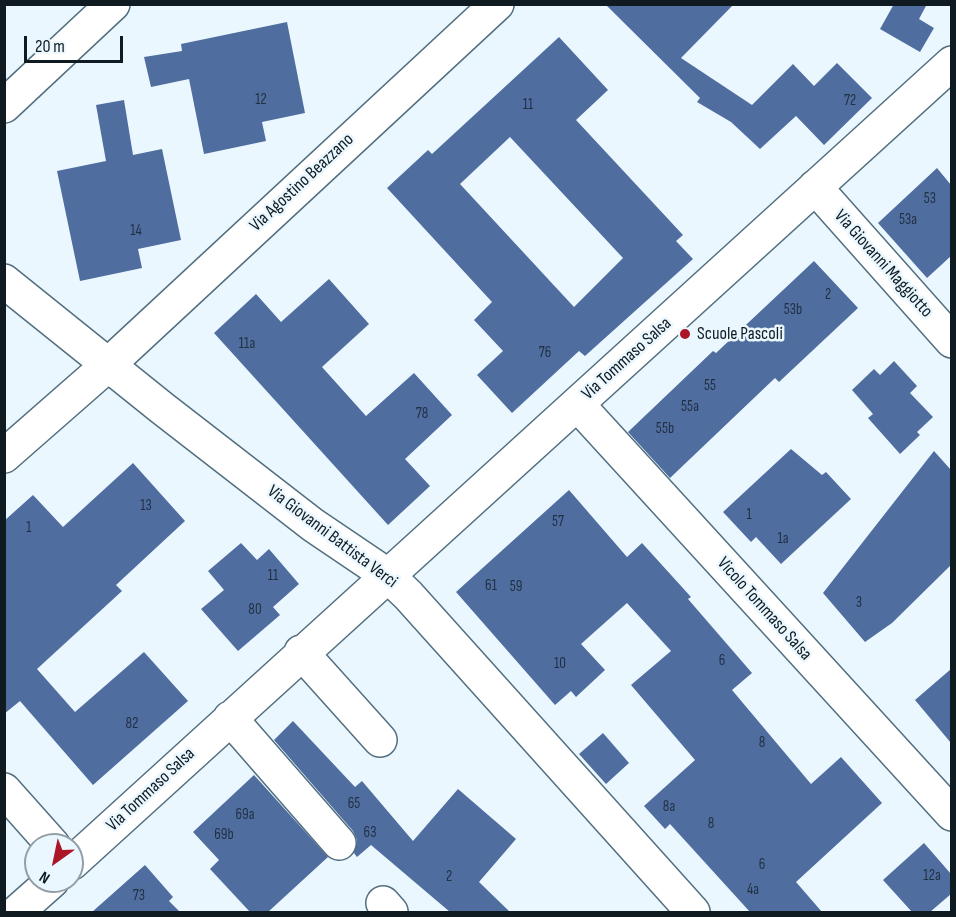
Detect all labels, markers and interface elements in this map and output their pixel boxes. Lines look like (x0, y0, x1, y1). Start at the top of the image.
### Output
scale bar (27, 24, 126, 62)
text: 20 m (35, 36, 65, 57)
house number: 12 (255, 91, 267, 109)
house number: 72 (844, 92, 856, 110)
house number: 11 (523, 96, 533, 114)
street label: Via Agostino Beazzano (246, 129, 358, 237)
house number: 53 (924, 190, 936, 208)
street label: Via Giovanni Maggiotto (829, 206, 937, 322)
house number: 53a (899, 211, 917, 229)
house number: 14 (130, 222, 142, 240)
house number: 2 (825, 286, 831, 304)
house number: 53b (784, 301, 802, 319)
street label: Via Tommaso Salsa (578, 313, 676, 405)
place label: Scuole Pascoli (697, 323, 783, 345)
marker: Scuole Pascoli (678, 327, 692, 341)
house number: 11a (239, 335, 255, 353)
house number: 76 (539, 344, 551, 362)
house number: 55 (704, 377, 716, 395)
house number: 55a (681, 398, 699, 416)
house number: 78 (416, 405, 428, 423)
house number: 55b (656, 420, 674, 438)
street label: Via Giovanni Battista Verci (263, 481, 401, 593)
house number: 13 (140, 497, 152, 515)
house number: 1 (746, 506, 752, 524)
house number: 57 (552, 513, 564, 531)
house number: 1 (26, 519, 32, 537)
house number: 1a (777, 530, 789, 548)
street label: Vicolo Tommaso Salsa (712, 553, 816, 665)
house number: 11 (268, 567, 278, 585)
house number: 61 (485, 577, 497, 595)
house number: 59 (510, 578, 522, 596)
house number: 3 (856, 594, 862, 612)
house number: 80 (248, 601, 262, 619)
house number: 6 (719, 652, 725, 670)
house number: 10 (554, 655, 566, 673)
house number: 82 (126, 715, 138, 733)
house number: 8 (759, 734, 765, 752)
street label: Via Tommaso Salsa (102, 744, 200, 836)
house number: 65 (348, 795, 360, 813)
house number: 8a (663, 798, 675, 816)
house number: 69a (236, 806, 254, 824)
house number: 8 (708, 815, 714, 833)
house number: 63 (364, 824, 376, 842)
house number: 69b (214, 826, 234, 844)
north arrow (24, 833, 84, 893)
house number: 6 (759, 856, 765, 874)
text: N (36, 867, 54, 887)
house number: 12a (923, 867, 941, 885)
house number: 2 (446, 868, 452, 886)
house number: 4a (747, 881, 759, 899)
house number: 73 (133, 887, 145, 905)

